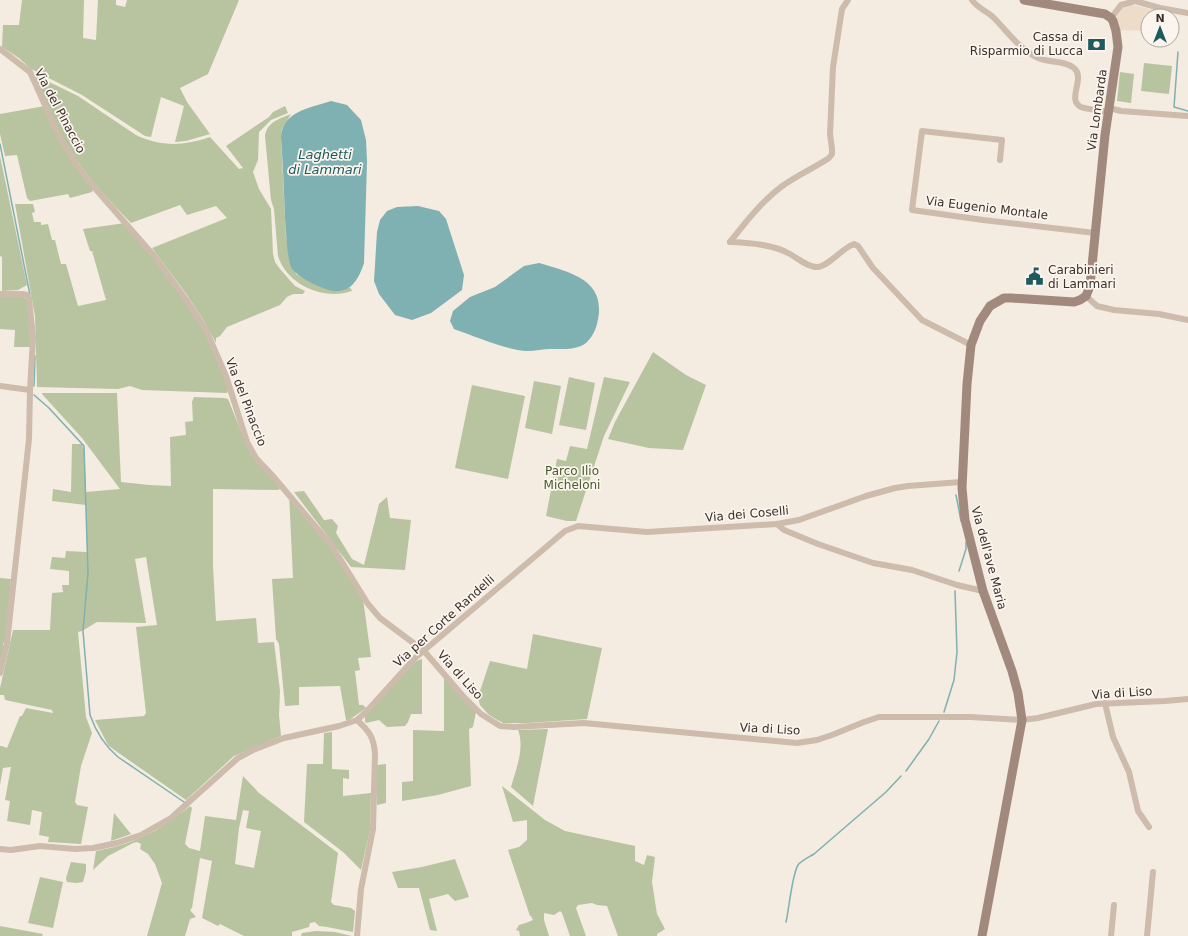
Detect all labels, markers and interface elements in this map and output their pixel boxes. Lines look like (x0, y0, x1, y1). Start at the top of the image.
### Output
north arrow (1140, 8, 1180, 48)
text: N (1155, 12, 1165, 25)
place label: Cassa di Risparmio di Lucca (970, 30, 1083, 58)
bank icon: Cassa di Risparmio di Lucca (1086, 34, 1106, 54)
street label: Via del Pinaccio (32, 66, 88, 156)
street label: Via Lombarda (1084, 68, 1110, 152)
water label: Laghetti di Lammari (288, 147, 362, 177)
street label: Via Eugenio Montale (925, 194, 1049, 222)
place label: Carabinieri di Lammari (1048, 263, 1116, 291)
public building icon: Carabinieri di Lammari (1025, 267, 1045, 287)
street label: Via del Pinaccio (223, 356, 269, 448)
park label: Parco Ilio Micheloni (544, 464, 600, 492)
street label: Via dei Coselli (705, 503, 789, 525)
street label: Via dell'ave Maria (968, 505, 1010, 611)
street label: Via per Corte Randelli (391, 572, 497, 670)
street label: Via di Liso (434, 648, 486, 702)
street label: Via di Liso (1091, 684, 1153, 702)
street label: Via di Liso (739, 720, 801, 738)

